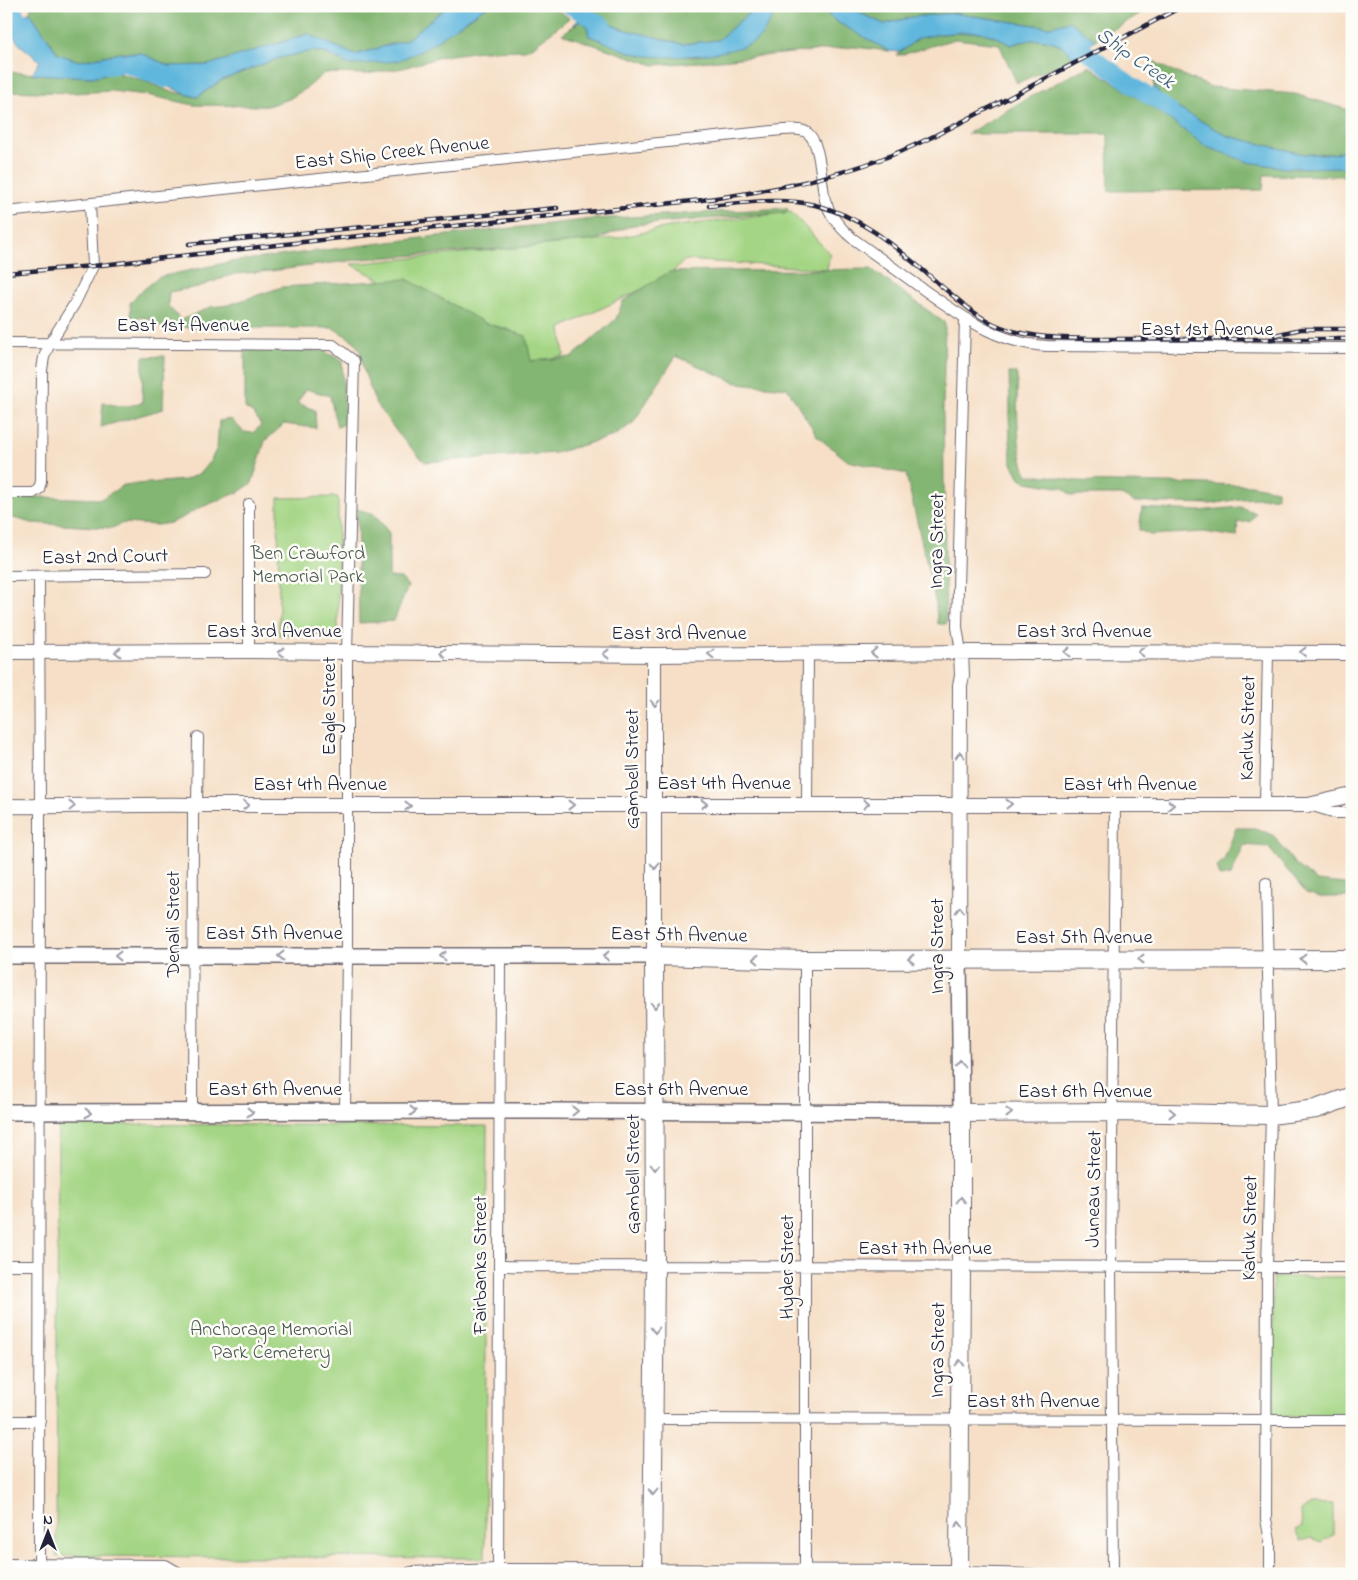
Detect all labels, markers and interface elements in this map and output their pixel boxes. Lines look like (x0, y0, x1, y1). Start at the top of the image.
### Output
water label: Ship Creek (1090, 21, 1181, 98)
street label: East Ship Creek Avenue (293, 129, 491, 179)
street label: East 1st Avenue (117, 312, 249, 341)
street label: East 1st Avenue (1141, 316, 1273, 345)
street label: Ingra Street (923, 492, 954, 589)
park label: Ben Crawford Memorial Park (250, 540, 365, 592)
street label: East 2nd Court (41, 542, 169, 574)
street label: East 3rd Avenue (206, 618, 342, 647)
street label: East 3rd Avenue (1016, 618, 1152, 647)
street label: East 3rd Avenue (611, 620, 747, 649)
one-way arrow (114, 647, 122, 657)
one-way arrow (276, 647, 284, 657)
one-way arrow (1062, 647, 1070, 657)
one-way arrow (1136, 647, 1144, 657)
one-way arrow (1299, 647, 1306, 657)
one-way arrow (439, 648, 446, 658)
one-way arrow (869, 648, 877, 658)
one-way arrow (601, 649, 609, 659)
one-way arrow (707, 649, 714, 659)
street label: Eagle Street (316, 656, 346, 755)
street label: Karluk Street (1234, 675, 1264, 781)
one-way arrow (649, 700, 660, 708)
street label: Gambell Street (619, 708, 648, 829)
one-way arrow (955, 751, 965, 759)
street label: East 4th Avenue (657, 770, 791, 799)
street label: East 4th Avenue (253, 771, 387, 800)
street label: East 4th Avenue (1063, 771, 1197, 800)
one-way arrow (700, 799, 708, 809)
one-way arrow (862, 799, 870, 809)
one-way arrow (1006, 799, 1013, 809)
one-way arrow (242, 800, 250, 810)
one-way arrow (568, 800, 575, 810)
one-way arrow (1168, 800, 1176, 810)
one-way arrow (69, 801, 77, 811)
one-way arrow (405, 801, 413, 811)
one-way arrow (650, 862, 660, 870)
street label: Denali Street (160, 870, 189, 978)
street label: Ingra Street (924, 898, 954, 994)
one-way arrow (955, 906, 965, 914)
street label: East 5th Avenue (205, 920, 343, 949)
street label: East 5th Avenue (610, 920, 748, 952)
street label: East 5th Avenue (1015, 924, 1153, 953)
one-way arrow (114, 951, 122, 961)
one-way arrow (276, 951, 284, 961)
one-way arrow (439, 951, 446, 961)
one-way arrow (601, 951, 609, 961)
one-way arrow (752, 953, 760, 964)
one-way arrow (906, 954, 914, 964)
one-way arrow (1136, 954, 1144, 964)
one-way arrow (1299, 954, 1306, 964)
one-way arrow (650, 1001, 660, 1009)
one-way arrow (955, 1060, 965, 1068)
street label: East 6th Avenue (208, 1076, 342, 1105)
street label: East 6th Avenue (614, 1076, 748, 1105)
street label: East 6th Avenue (1018, 1078, 1152, 1107)
one-way arrow (410, 1106, 417, 1116)
one-way arrow (572, 1106, 580, 1116)
one-way arrow (247, 1107, 255, 1117)
one-way arrow (84, 1108, 92, 1118)
one-way arrow (1006, 1108, 1014, 1118)
one-way arrow (1168, 1108, 1176, 1118)
street label: Gambell Street (620, 1113, 649, 1234)
street label: Juneau Street (1079, 1130, 1111, 1248)
one-way arrow (650, 1164, 660, 1171)
street label: Karluk Street (1236, 1175, 1266, 1281)
street label: Fairbanks Street (467, 1195, 496, 1336)
one-way arrow (956, 1196, 966, 1204)
street label: Hyder Street (774, 1214, 803, 1320)
street label: East 7th Avenue (858, 1235, 992, 1264)
street label: Ingra Street (924, 1301, 955, 1398)
park label: Anchorage Memorial Park Cemetery (190, 1316, 352, 1368)
one-way arrow (650, 1326, 660, 1334)
one-way arrow (955, 1358, 965, 1366)
street label: East 8th Avenue (966, 1388, 1100, 1417)
one-way arrow (648, 1488, 658, 1496)
north arrow (22, 1508, 72, 1558)
text: N (43, 1510, 53, 1531)
one-way arrow (954, 1521, 964, 1528)

